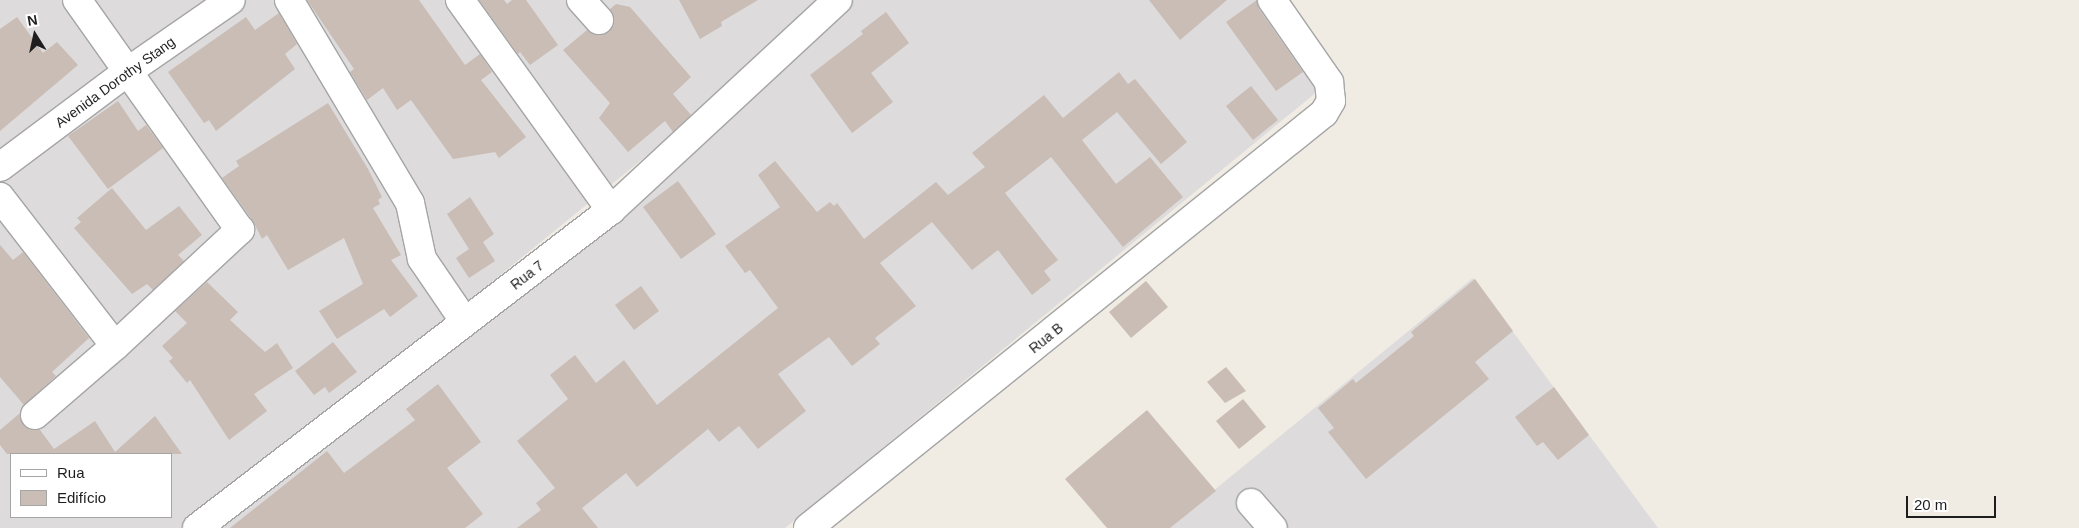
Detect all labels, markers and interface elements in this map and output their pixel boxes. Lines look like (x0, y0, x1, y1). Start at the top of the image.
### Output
north arrow (10, 10, 60, 60)
text: N (26, 11, 39, 29)
street label: Avenida Dorothy Stang (52, 33, 178, 131)
street label: Rua 7 (507, 257, 547, 293)
street label: Rua B (1026, 319, 1066, 357)
legend (10, 453, 172, 518)
text: Rua (57, 464, 85, 481)
scale bar (1909, 486, 1999, 518)
text: Edifício (57, 489, 106, 506)
text: 20 m (1914, 496, 1947, 513)

